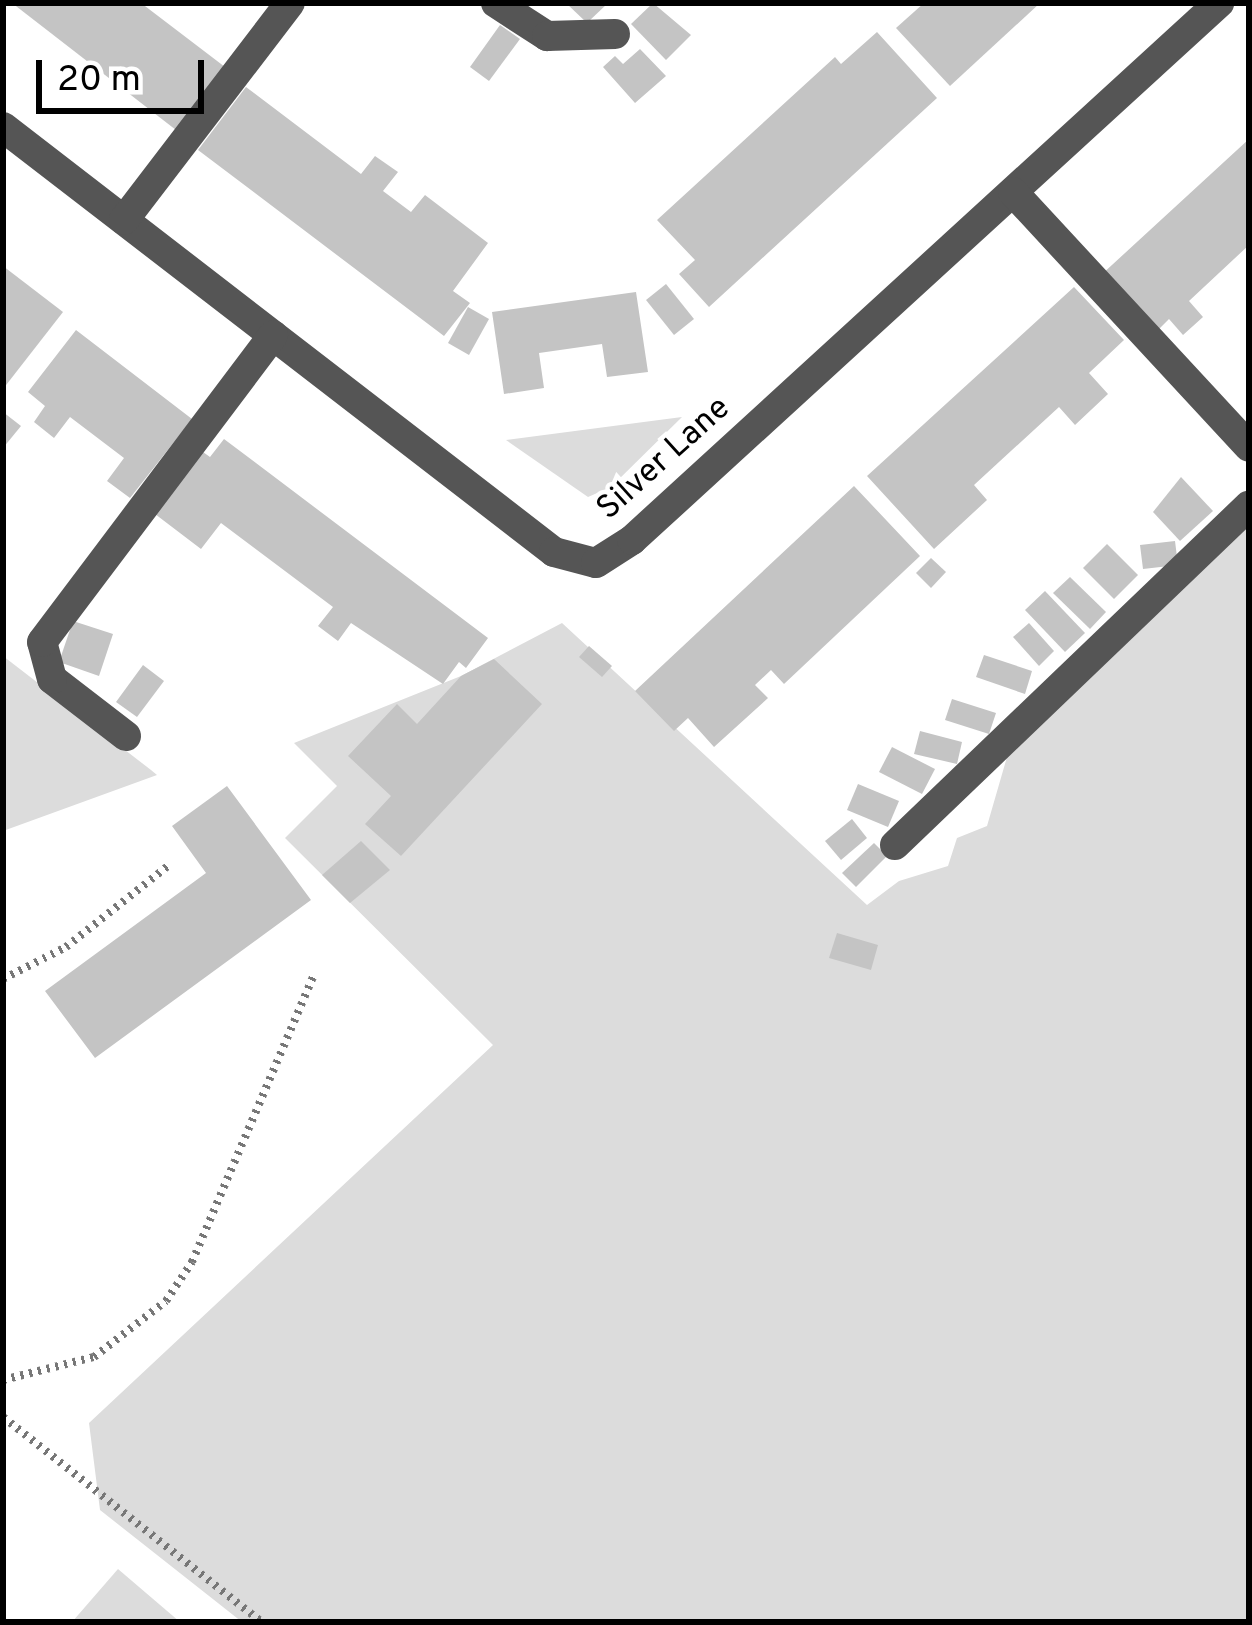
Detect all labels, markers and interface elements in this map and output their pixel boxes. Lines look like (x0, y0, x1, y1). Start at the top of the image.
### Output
scale bar (42, 36, 210, 110)
text: 20 m (57, 58, 141, 104)
street label: Silver Lane (590, 390, 740, 530)

